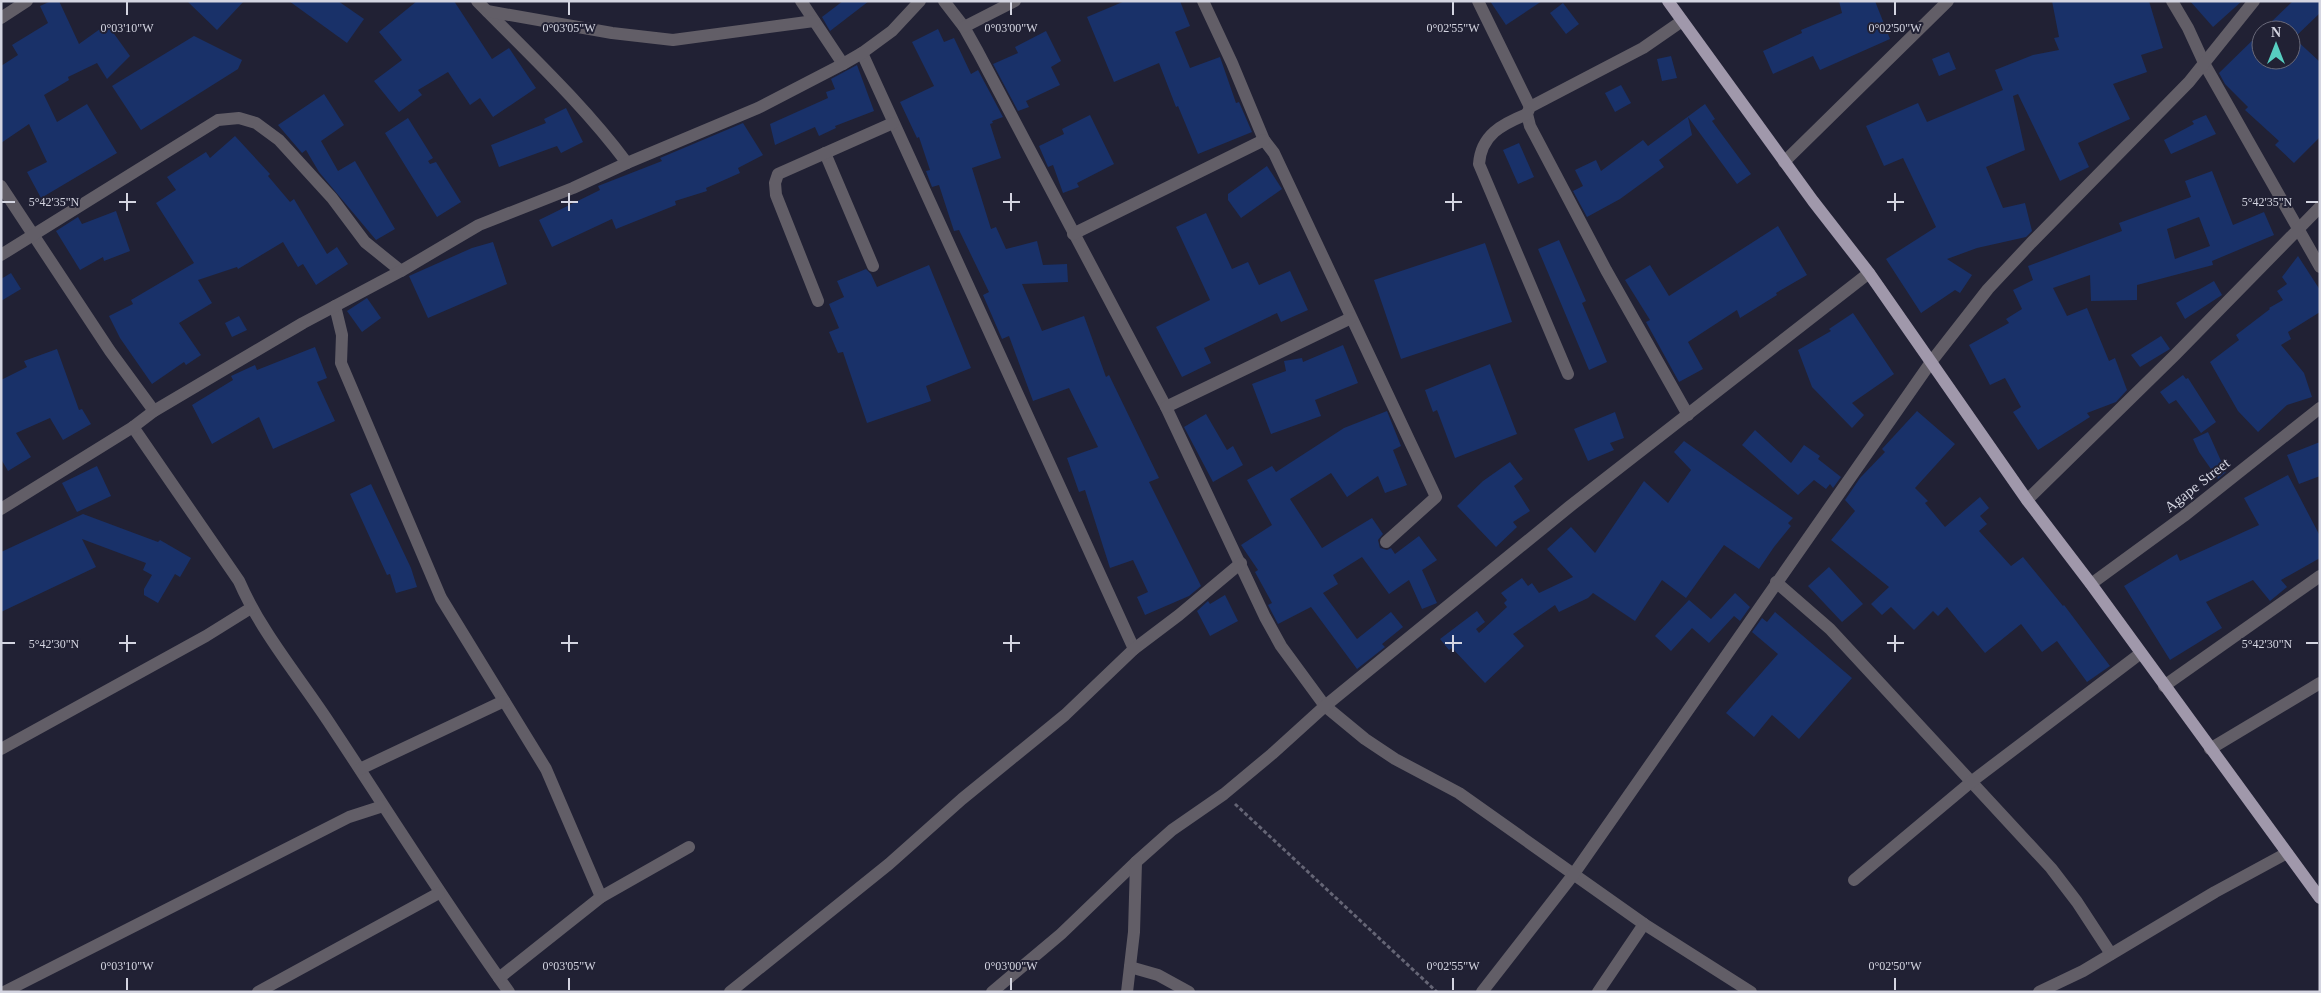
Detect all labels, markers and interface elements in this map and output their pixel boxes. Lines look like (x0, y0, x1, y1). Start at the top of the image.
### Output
north arrow (2251, 20, 2301, 70)
text: 0°03'10"W (100, 21, 154, 35)
text: 0°03'05"W (542, 21, 596, 35)
text: 0°03'00"W (984, 21, 1038, 35)
text: 0°02'55"W (1426, 21, 1480, 35)
text: 0°02'50"W (1868, 21, 1922, 35)
text: N (2271, 25, 2281, 40)
text: 5°42'35"N (29, 195, 80, 209)
text: 5°42'35"N (2242, 195, 2293, 209)
street label: Agape Street (2161, 454, 2233, 515)
text: 5°42'30"N (29, 637, 80, 651)
text: 5°42'30"N (2242, 637, 2293, 651)
text: 0°03'10"W (100, 959, 154, 973)
text: 0°03'05"W (542, 959, 596, 973)
text: 0°03'00"W (984, 959, 1038, 973)
text: 0°02'55"W (1426, 959, 1480, 973)
text: 0°02'50"W (1868, 959, 1922, 973)

